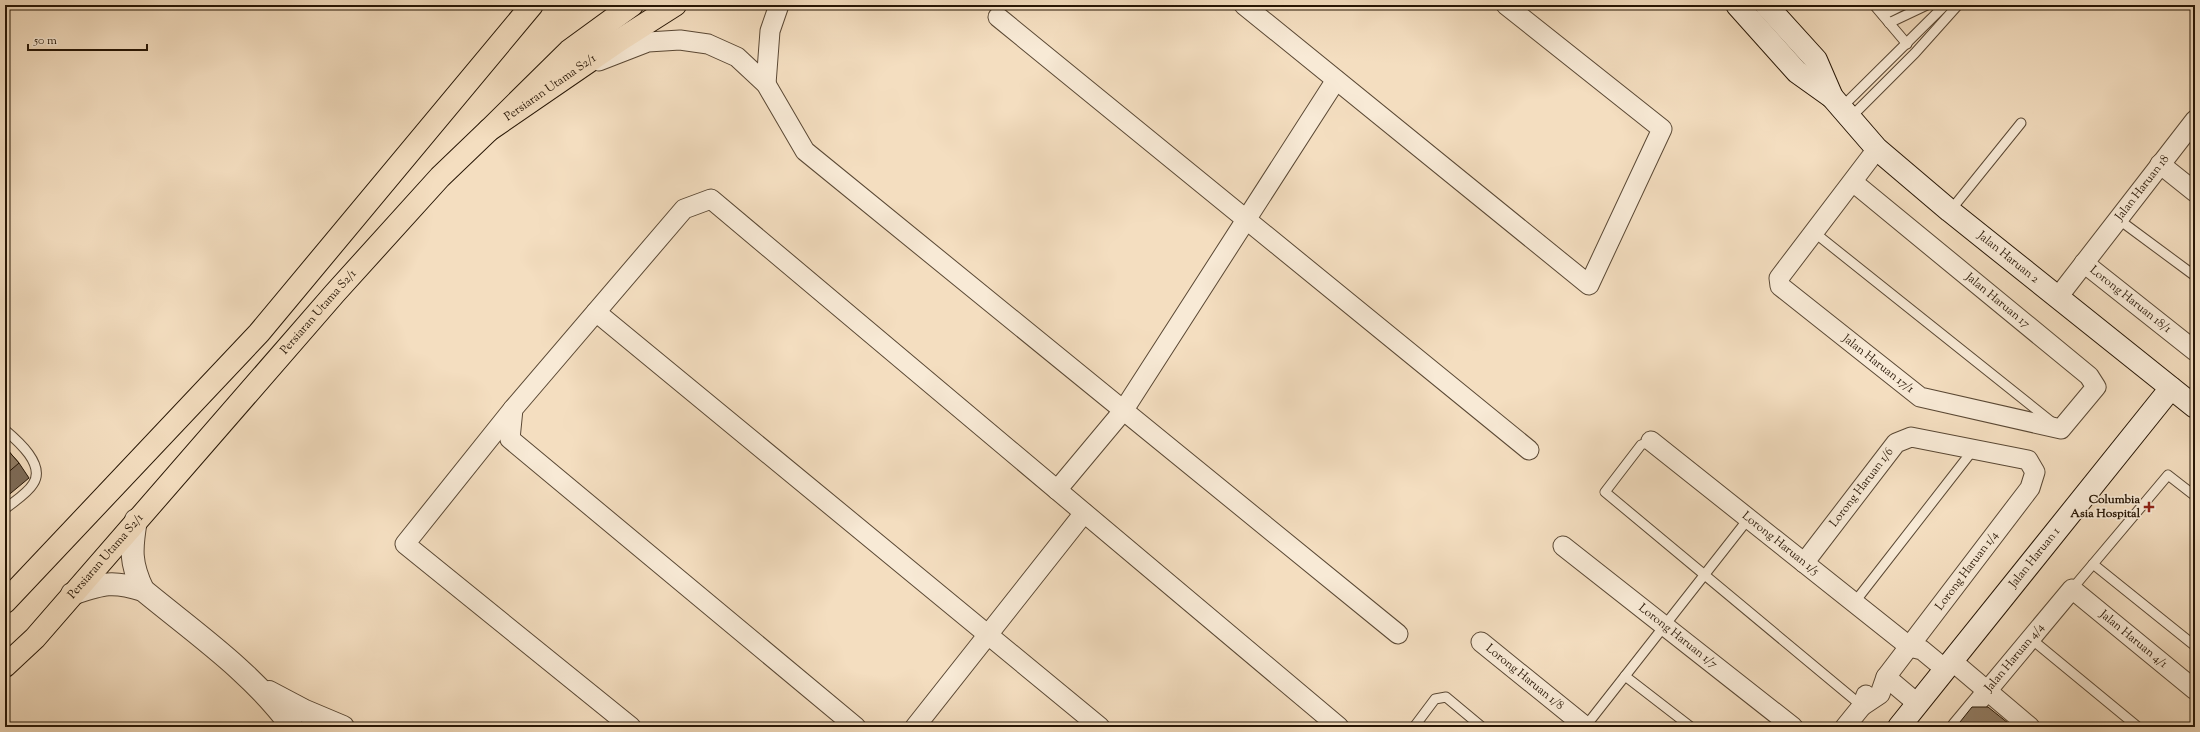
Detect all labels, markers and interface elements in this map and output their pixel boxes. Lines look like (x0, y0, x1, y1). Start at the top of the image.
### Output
scale bar (28, 26, 147, 52)
text: 50 m (33, 32, 57, 50)
street label: Persiaran Utama S2/1 (501, 50, 600, 126)
street label: Jalan Haruan 18 (2110, 151, 2174, 225)
street label: Jalan Haruan 2 (1973, 227, 2043, 288)
street label: Lorong Haruan 18/1 (2085, 262, 2175, 338)
street label: Persiaran Utama S2/1 (276, 266, 361, 359)
street label: Jalan Haruan 17 (1960, 268, 2034, 333)
street label: Jalan Haruan 17/1 (1837, 330, 1918, 398)
street label: Lorong Haruan 1/6 (1825, 444, 1898, 531)
place label: Columbia Asia Hospital (2069, 491, 2141, 523)
marker: Columbia Asia Hospital (2143, 501, 2155, 513)
street label: Lorong Haruan 1/5 (1738, 507, 1823, 580)
street label: Persiaran Utama S2/1 (64, 510, 148, 603)
street label: Jalan Haruan 1 (2004, 524, 2065, 593)
street label: Lorong Haruan 1/4 (1931, 527, 2003, 615)
street label: Lorong Haruan 1/7 (1634, 599, 1721, 673)
street label: Jalan Haruan 4/1 (2095, 605, 2171, 673)
street label: Jalan Haruan 4/4 (1980, 620, 2049, 697)
street label: Lorong Haruan 1/8 (1481, 640, 1568, 715)

